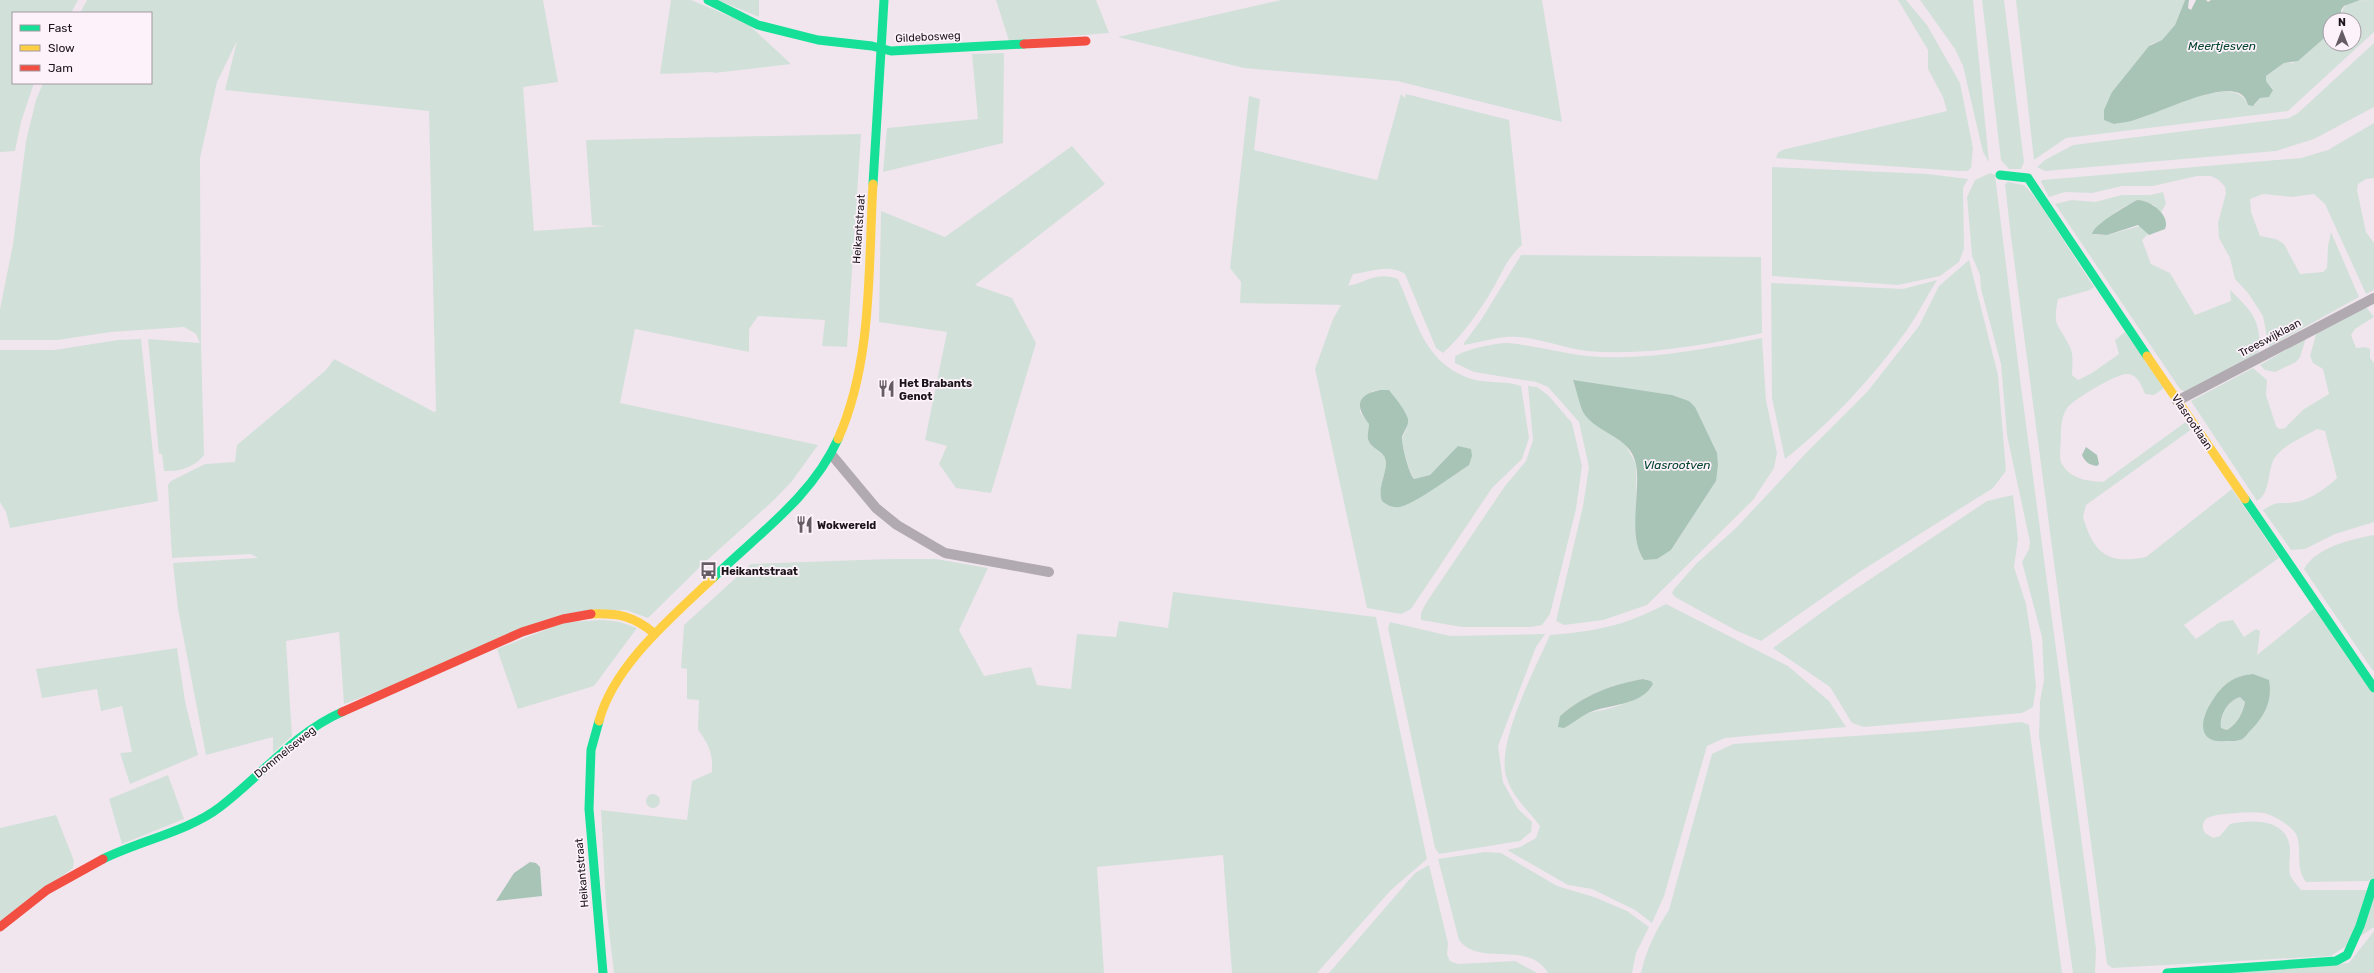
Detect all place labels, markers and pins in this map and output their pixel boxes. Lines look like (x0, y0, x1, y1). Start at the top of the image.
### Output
place label: Het Brabants Genot (899, 377, 972, 403)
restaurant icon: Het Brabants Genot (876, 379, 896, 399)
restaurant icon: Wokwereld (794, 515, 814, 535)
place label: Wokwereld (817, 519, 876, 532)
bus stop icon: Heikantstraat (698, 561, 718, 581)
place label: Heikantstraat (721, 565, 798, 578)

